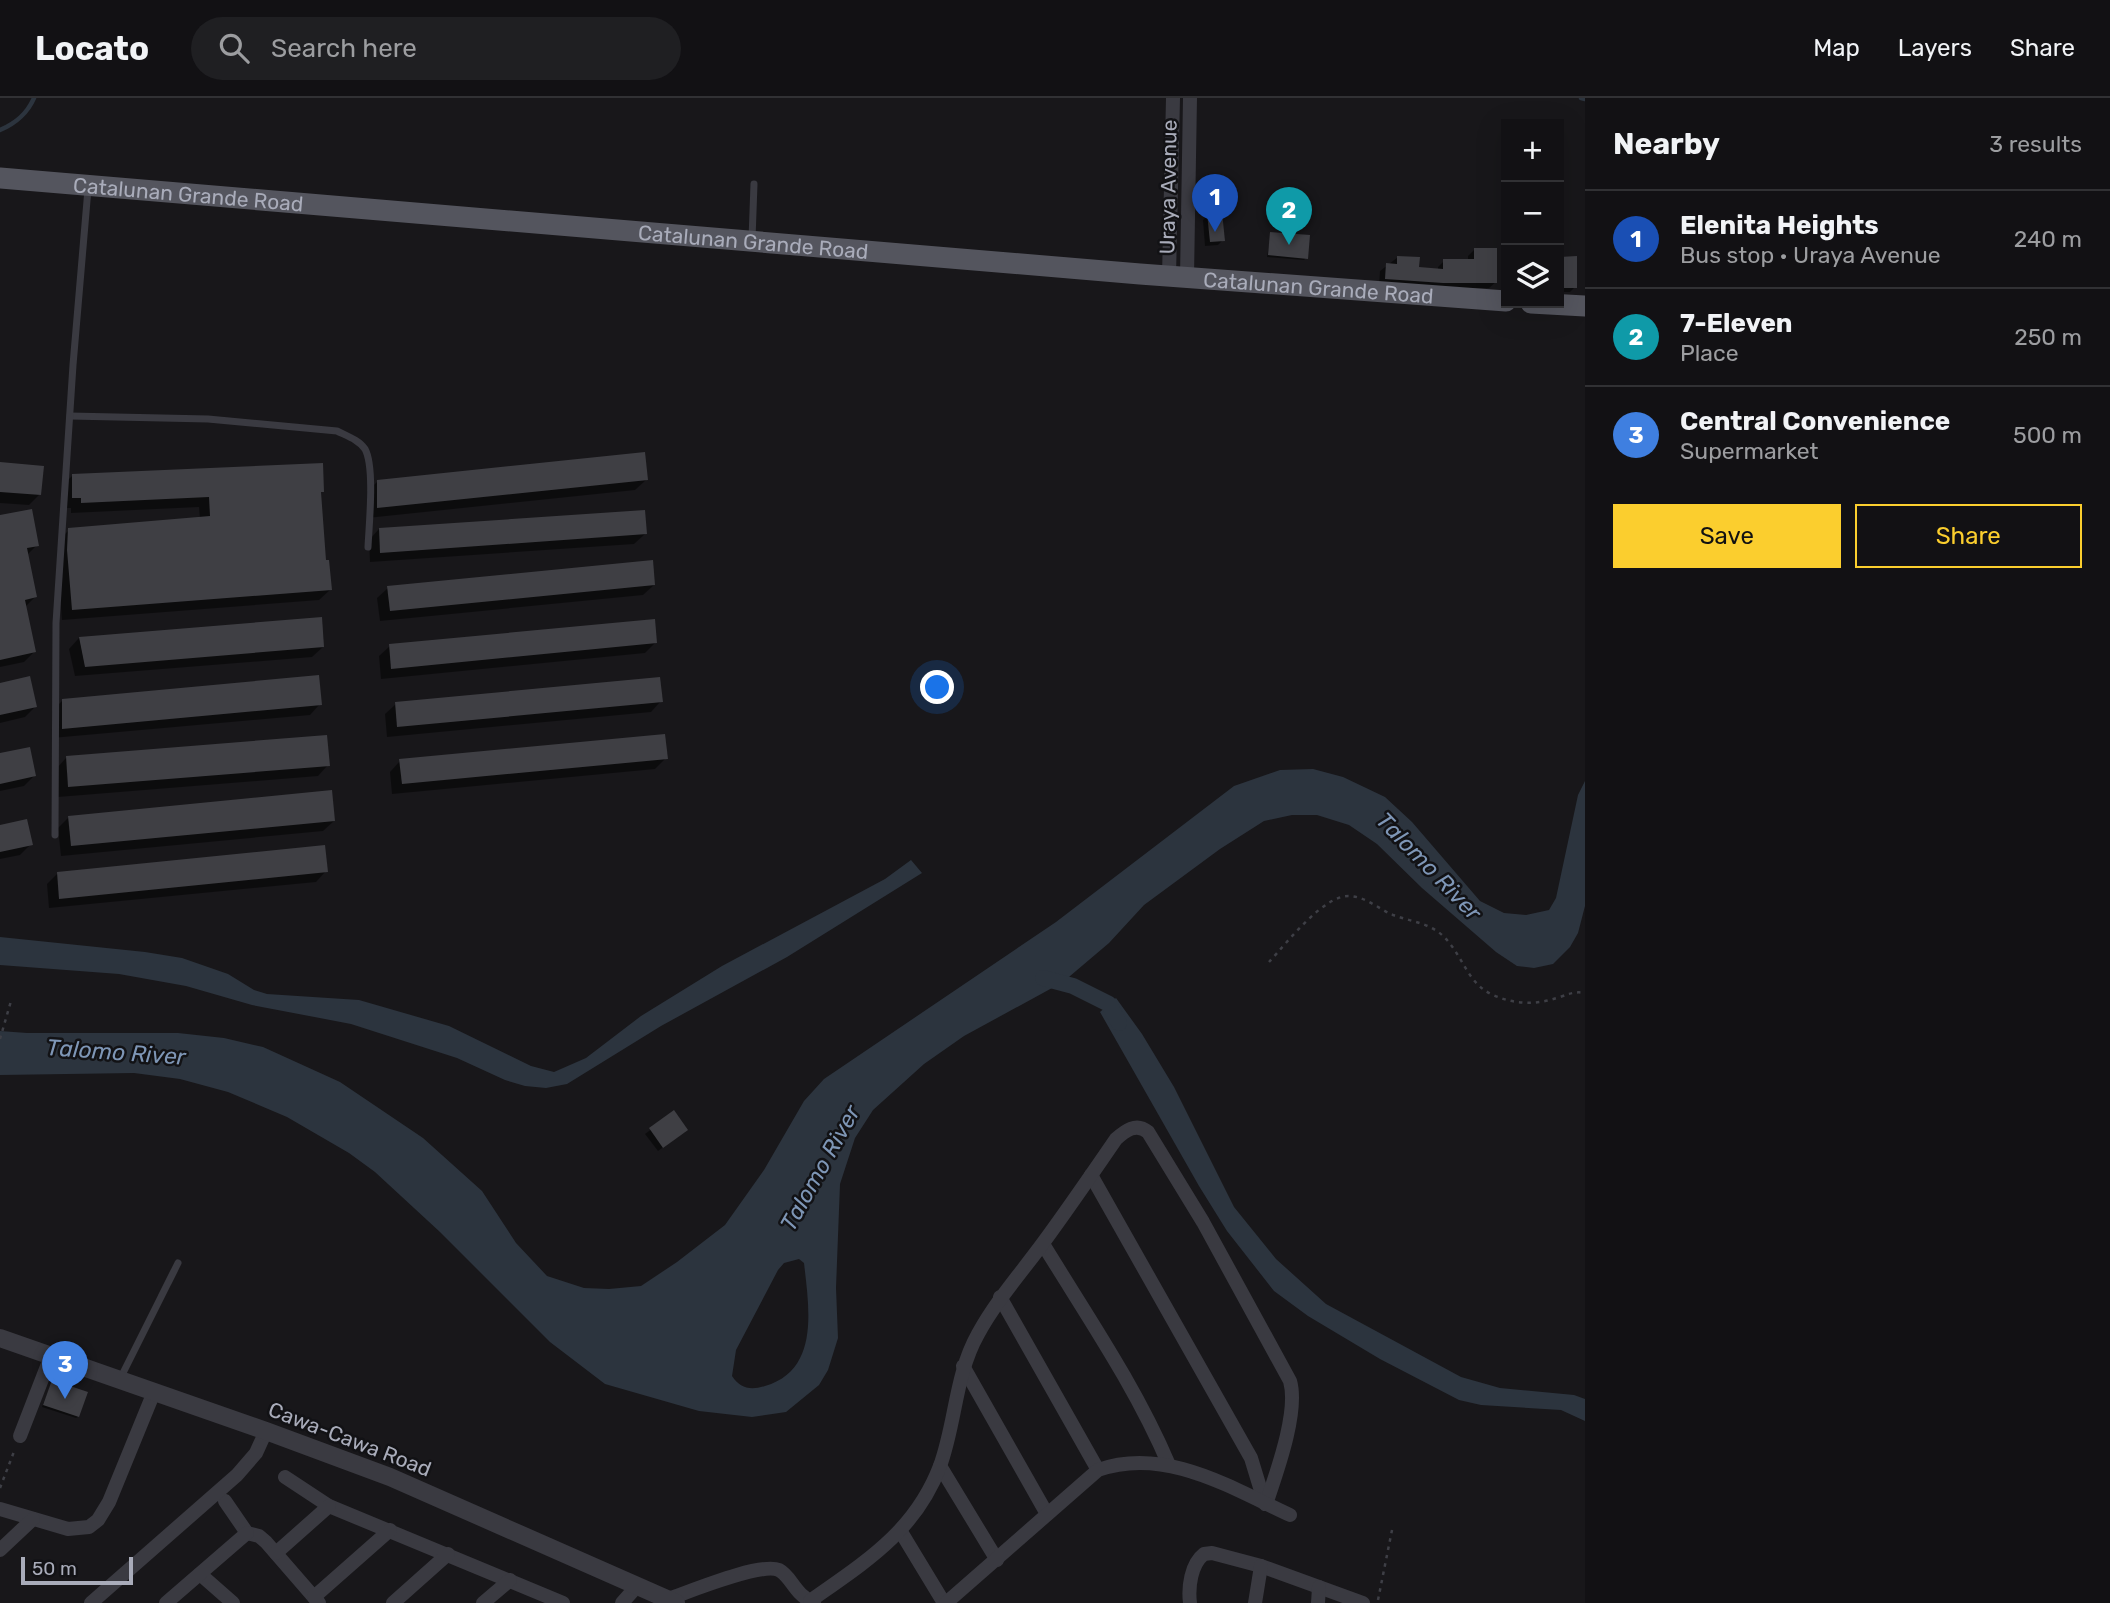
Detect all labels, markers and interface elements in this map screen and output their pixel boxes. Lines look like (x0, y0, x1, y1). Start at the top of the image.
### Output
search box (191, 17, 681, 80)
text: Locato (35, 29, 149, 68)
icon: search (215, 29, 253, 67)
text: Search here (271, 33, 417, 64)
text: Map (1813, 34, 1860, 62)
text: Layers (1898, 34, 1972, 62)
text: Share (2010, 34, 2075, 62)
street label: Uraya Avenue (1154, 119, 1182, 255)
map controls (1501, 119, 1564, 308)
button: + (1501, 119, 1564, 182)
text: Nearby (1613, 126, 1720, 162)
text: 3 results (1989, 130, 2082, 158)
street label: Catalunan Grande Road (72, 172, 304, 216)
pin: 1 (1192, 174, 1238, 232)
button: − (1501, 182, 1564, 245)
pin: 2 (1266, 187, 1312, 245)
text: Elenita Heights (1680, 210, 1879, 241)
street label: Catalunan Grande Road (637, 219, 869, 264)
text: 1 (1630, 225, 1642, 253)
text: 240 m (2014, 225, 2082, 253)
text: Bus stop · Uraya Avenue (1680, 241, 1941, 269)
button: layers (1501, 245, 1564, 308)
street label: Catalunan Grande Road (1202, 266, 1435, 308)
text: 7-Eleven (1680, 308, 1793, 339)
text: 2 (1629, 323, 1643, 351)
text: 250 m (2014, 323, 2082, 351)
text: Place (1680, 339, 1739, 367)
text: Central Convenience (1680, 406, 1950, 437)
text: 3 (1628, 421, 1644, 449)
text: 500 m (2013, 421, 2082, 449)
text: Supermarket (1680, 437, 1818, 465)
button: Save (1613, 504, 1841, 568)
button: Share (1855, 504, 2082, 568)
your location (920, 670, 954, 704)
water label: Talomo River (1371, 806, 1488, 927)
water label: Talomo River (45, 1033, 188, 1071)
water label: Talomo River (774, 1099, 867, 1236)
pin: 3 (42, 1341, 88, 1399)
street label: Cawa-Cawa Road (265, 1396, 435, 1482)
scale bar (21, 1554, 133, 1586)
text: 50 m (32, 1557, 77, 1580)

